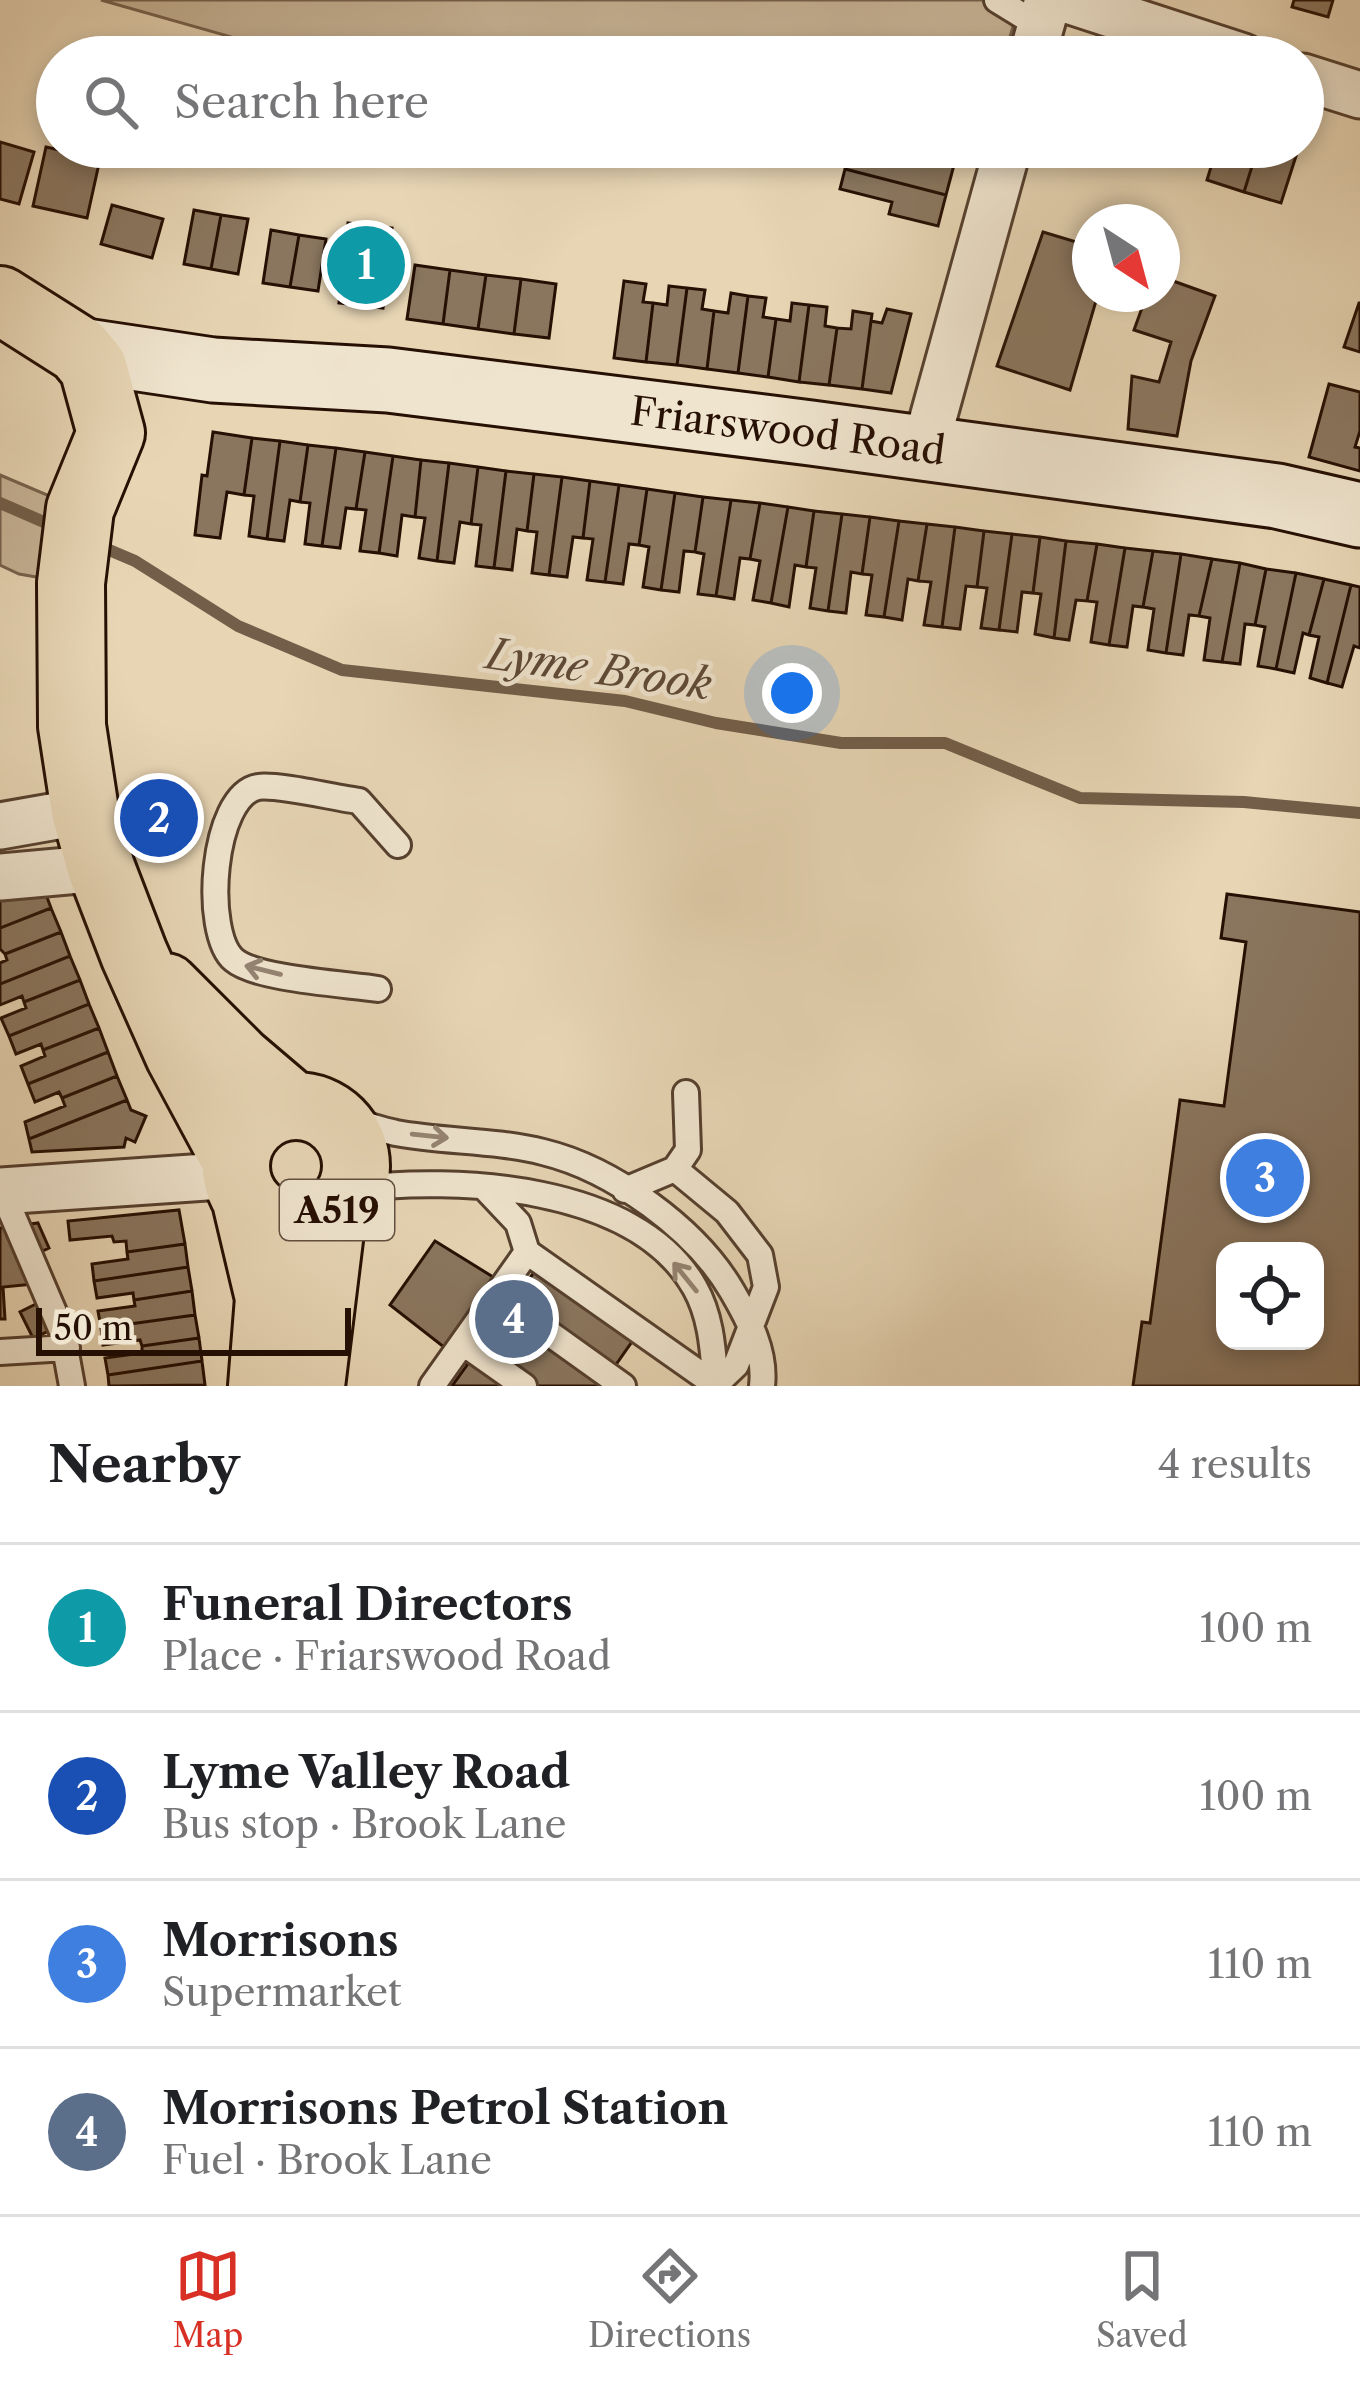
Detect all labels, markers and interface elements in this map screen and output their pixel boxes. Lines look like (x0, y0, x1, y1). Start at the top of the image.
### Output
search box (36, 36, 1324, 168)
icon: search (78, 69, 144, 135)
text: Search here (174, 74, 429, 130)
north arrow (1072, 204, 1180, 312)
pin: 1 (327, 220, 405, 310)
street label: Friarswood Road (628, 387, 948, 475)
water label: Lyme Brook (480, 627, 715, 711)
your location (762, 663, 822, 723)
pin: 2 (120, 773, 198, 863)
one-way arrow (244, 958, 282, 980)
one-way arrow (409, 1126, 448, 1148)
pin: 3 (1226, 1133, 1304, 1223)
road number: A519 (280, 1180, 394, 1240)
map controls (1216, 1242, 1324, 1350)
button: locate (1216, 1242, 1324, 1350)
one-way arrow (672, 1261, 699, 1293)
pin: 4 (475, 1274, 553, 1364)
scale bar (36, 1302, 351, 1355)
text: 50 m (54, 1308, 132, 1349)
text: Nearby (48, 1433, 240, 1495)
text: 4 results (1158, 1440, 1312, 1488)
text: Funeral Directors (162, 1576, 573, 1632)
text: 1 (78, 1604, 96, 1652)
text: 100 m (1199, 1604, 1312, 1652)
text: Place · Friarswood Road (162, 1632, 611, 1680)
text: Lyme Valley Road (162, 1744, 570, 1800)
text: 2 (75, 1772, 99, 1820)
text: 100 m (1199, 1772, 1312, 1820)
text: Bus stop · Brook Lane (162, 1800, 566, 1848)
text: Morrisons (162, 1912, 399, 1968)
text: 3 (76, 1940, 98, 1988)
text: 110 m (1208, 1940, 1312, 1988)
text: Supermarket (162, 1968, 402, 2016)
text: Morrisons Petrol Station (162, 2080, 728, 2136)
text: 4 (75, 2108, 99, 2156)
text: 110 m (1208, 2108, 1312, 2156)
text: Fuel · Brook Lane (162, 2136, 492, 2184)
tab: Map (172, 2243, 243, 2356)
tab: Directions (588, 2243, 751, 2356)
tab: Saved (1096, 2243, 1188, 2356)

